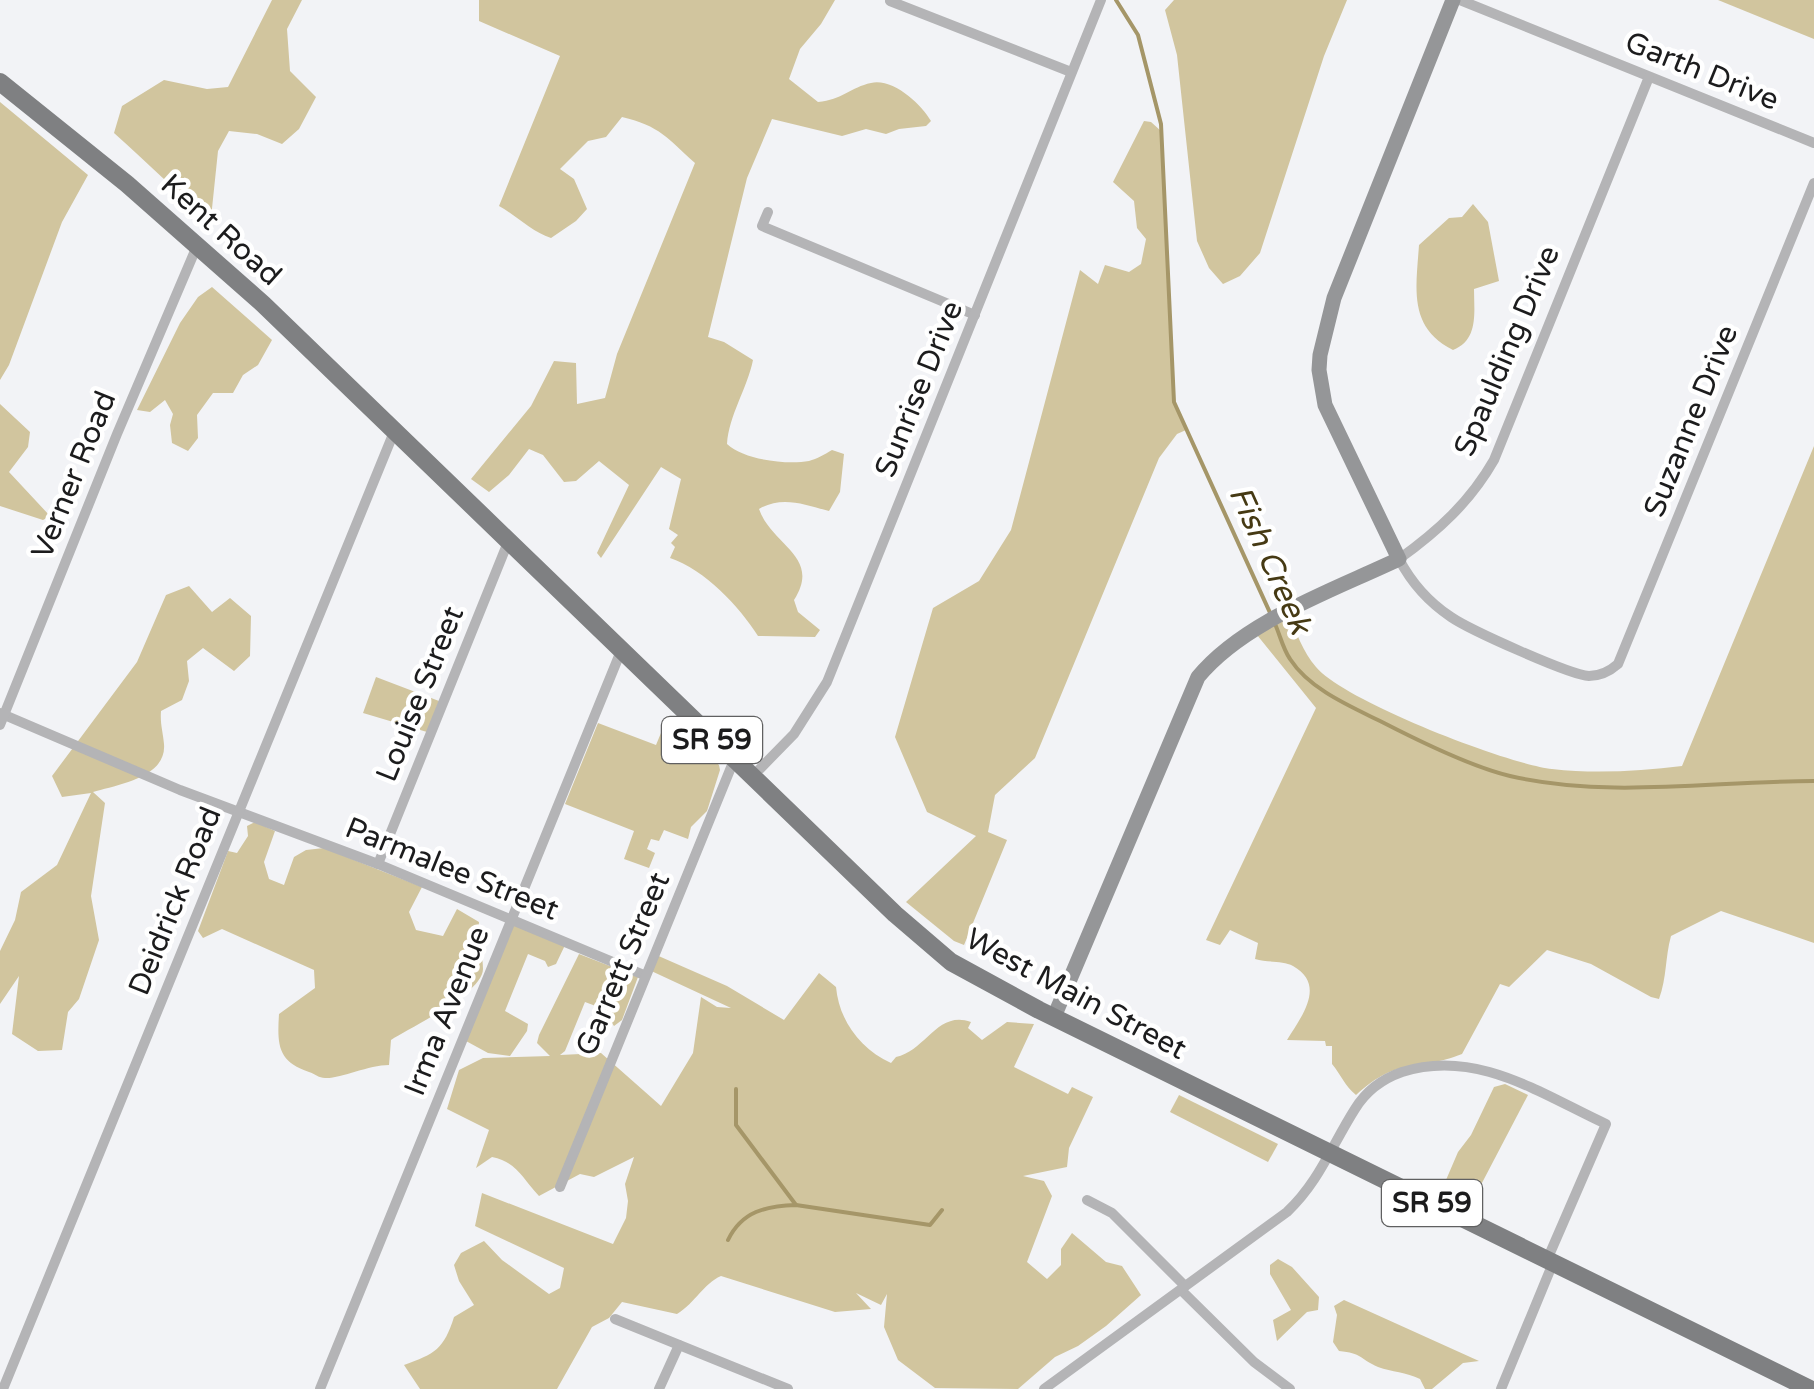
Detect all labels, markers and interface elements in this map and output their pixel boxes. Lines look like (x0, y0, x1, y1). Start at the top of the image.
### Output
street label: Garth Drive (1620, 23, 1784, 119)
street label: Kent Road (153, 166, 289, 294)
street label: Spaulding Drive (1446, 240, 1568, 462)
street label: Sunrise Drive (867, 295, 971, 483)
street label: Suzanne Drive (1636, 320, 1746, 522)
street label: Verner Road (24, 386, 124, 564)
water label: Fish Creek (1221, 480, 1320, 642)
street label: Louise Street (368, 601, 472, 787)
road number: SR 59 (662, 717, 762, 763)
street label: Deidrick Road (120, 801, 230, 1001)
street label: Parmalee Street (340, 809, 564, 929)
street label: Garrett Street (568, 867, 678, 1061)
street label: West Main Street (959, 920, 1193, 1068)
street label: Irma Avenue (396, 921, 498, 1101)
road number: SR 59 (1382, 1180, 1482, 1226)

